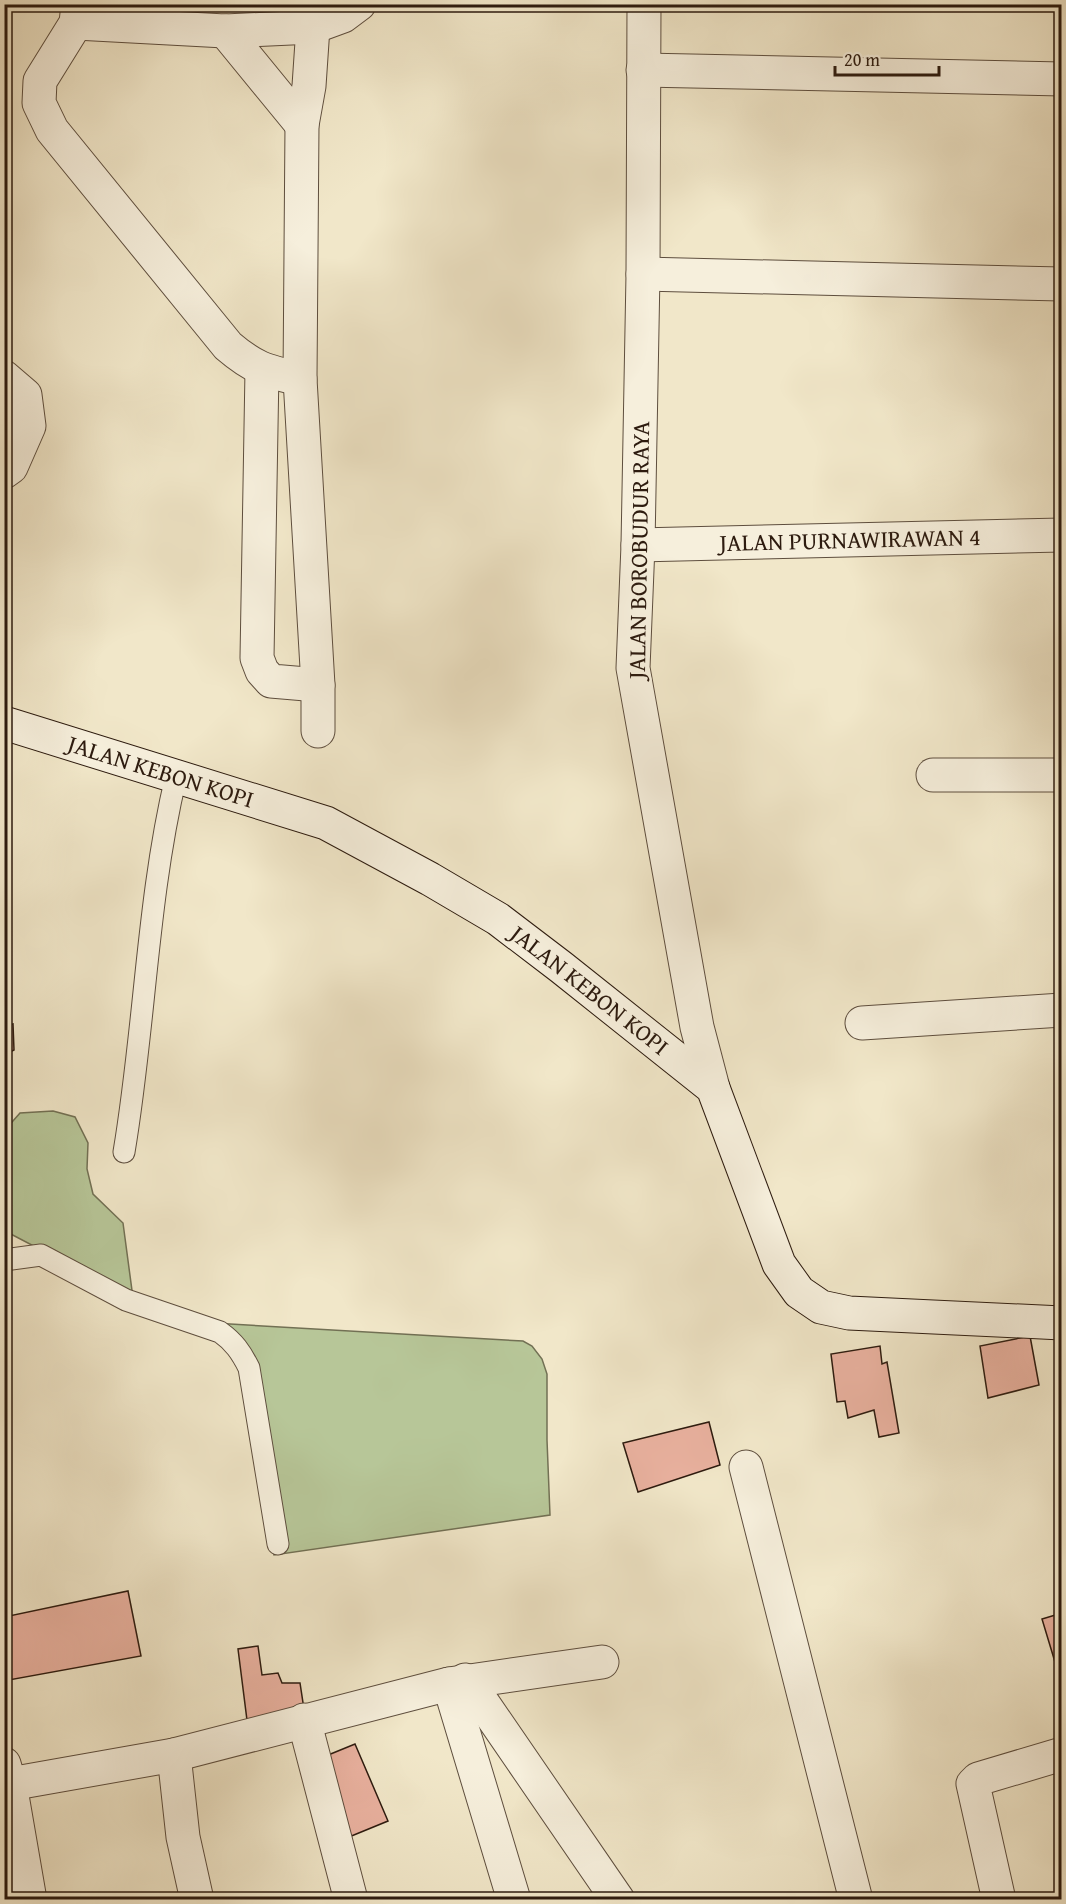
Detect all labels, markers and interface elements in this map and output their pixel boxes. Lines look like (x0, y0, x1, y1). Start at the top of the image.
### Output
scale bar (835, 39, 938, 77)
text: 20 m (844, 46, 880, 73)
street label: JALAN BOROBUDUR RAYA (619, 420, 658, 682)
street label: JALAN PURNAWIRAWAN 4 (716, 519, 981, 560)
street label: JALAN KEBON KOPI (60, 725, 258, 817)
street label: JALAN KEBON KOPI (501, 914, 676, 1063)

